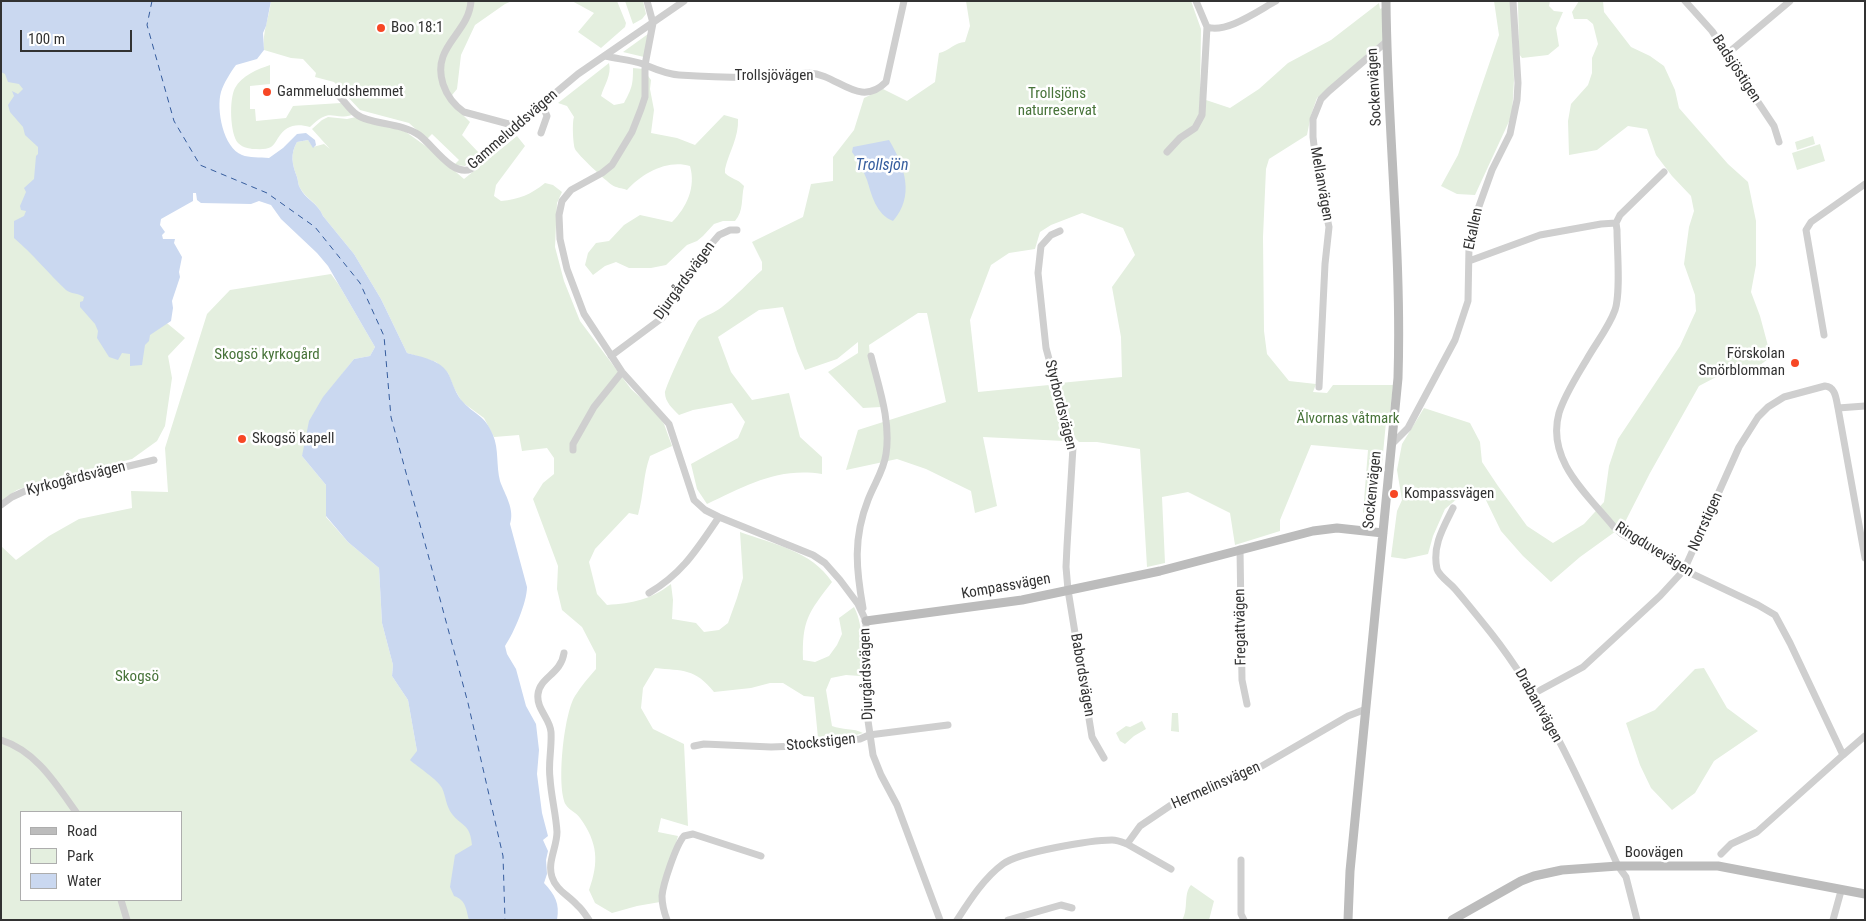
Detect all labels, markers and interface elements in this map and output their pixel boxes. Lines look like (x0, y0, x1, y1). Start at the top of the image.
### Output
place label: Boo 18:1 (391, 19, 443, 37)
scale bar (22, 20, 135, 52)
marker: Boo 18:1 (375, 22, 387, 34)
text: 100 m (28, 30, 65, 48)
street label: Badsjöstigen (1707, 32, 1765, 106)
street label: Sockenvägen (1364, 47, 1386, 127)
street label: Trollsjövägen (735, 67, 813, 85)
place label: Gammeluddshemmet (277, 83, 403, 101)
park label: Trollsjöns naturreservat (1018, 85, 1096, 120)
marker: Gammeluddshemmet (261, 86, 273, 98)
street label: Gammeluddsvägen (464, 86, 562, 174)
street label: Mellanvägen (1306, 146, 1336, 222)
water label: Trollsjön (856, 156, 908, 176)
street label: Ekallen (1461, 206, 1487, 252)
street label: Djurgårdsvägen (651, 238, 719, 324)
place label: Förskolan Smörblomman (1698, 345, 1785, 380)
park label: Skogsö kyrkogård (214, 346, 320, 364)
marker: Förskolan Smörblomman (1789, 357, 1801, 369)
street label: Styrbordsvägen (1040, 358, 1080, 452)
park label: Älvornas våtmark (1297, 410, 1399, 428)
place label: Skogsö kapell (252, 430, 335, 448)
marker: Skogsö kapell (236, 433, 248, 445)
street label: Sockenvägen (1360, 450, 1386, 530)
street label: Kyrkogårdsvägen (25, 458, 127, 500)
place label: Kompassvägen (1404, 485, 1494, 503)
marker: Kompassvägen (1388, 488, 1400, 500)
street label: Norrstigen (1685, 490, 1727, 554)
street label: Ringduvevägen (1611, 519, 1697, 581)
street label: Kompassvägen (960, 570, 1052, 604)
street label: Fregattvägen (1231, 588, 1251, 666)
street label: Djurgårdsvägen (856, 628, 878, 720)
street label: Babordsvägen (1066, 632, 1098, 718)
street label: Drabantvägen (1510, 666, 1566, 746)
park label: Skogsö (115, 668, 159, 686)
street label: Stockstigen (785, 730, 857, 756)
street label: Hermelinsvägen (1169, 758, 1263, 814)
legend (20, 811, 182, 901)
text: Road (67, 822, 97, 840)
street label: Boovägen (1625, 844, 1683, 862)
text: Park (67, 847, 94, 865)
text: Water (67, 872, 101, 890)

